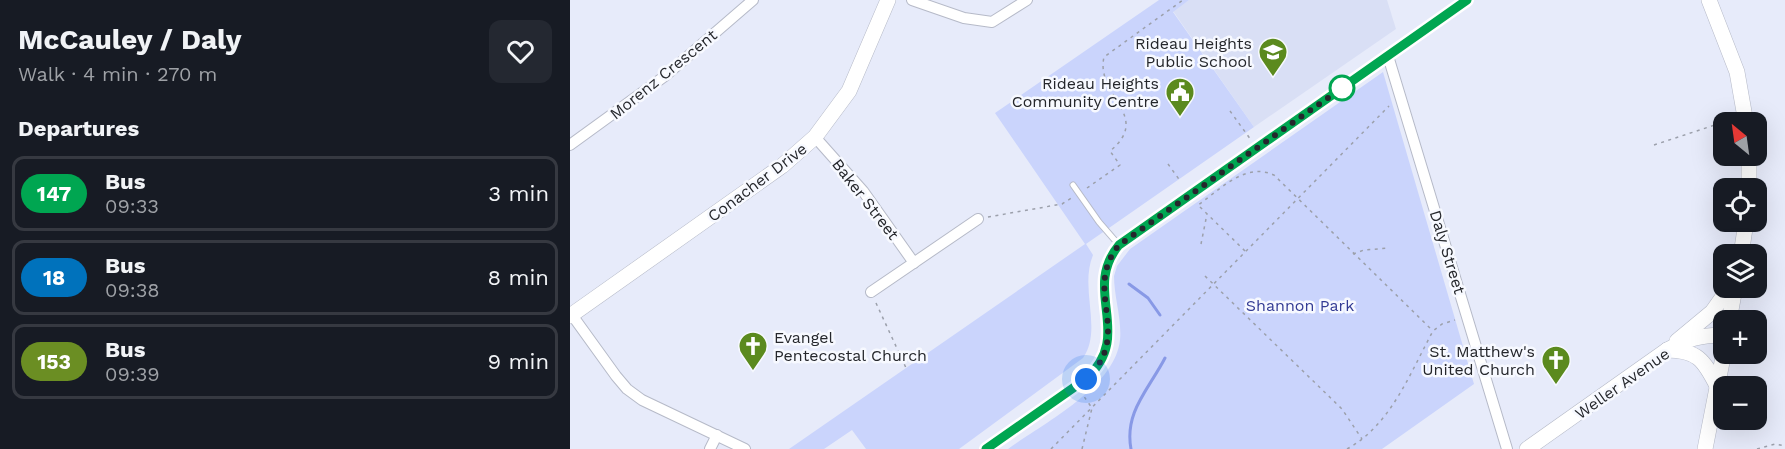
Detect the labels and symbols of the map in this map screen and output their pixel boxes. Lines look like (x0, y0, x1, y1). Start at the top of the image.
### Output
street label: Morenz Crescent (606, 25, 721, 123)
place label: Rideau Heights Public School (1135, 34, 1252, 71)
school or university icon: Rideau Heights Public School (1257, 36, 1289, 78)
place label: Rideau Heights Community Centre (1012, 74, 1159, 111)
unlabelled marker (1329, 75, 1355, 101)
public building icon: Rideau Heights Community Centre (1164, 76, 1196, 118)
north arrow (1713, 112, 1767, 166)
street label: Conacher Drive (704, 139, 811, 226)
street label: Baker Street (828, 155, 903, 244)
street label: Daly Street (1426, 208, 1469, 297)
park label: Shannon Park (1246, 296, 1354, 315)
place label: Evangel Pentecostal Church (774, 328, 927, 365)
church icon: Evangel Pentecostal Church (737, 330, 769, 372)
place label: St. Matthew's United Church (1422, 342, 1535, 379)
church icon: St. Matthew's United Church (1540, 344, 1572, 386)
street label: Weller Avenue (1572, 344, 1673, 423)
your location (1071, 364, 1101, 394)

